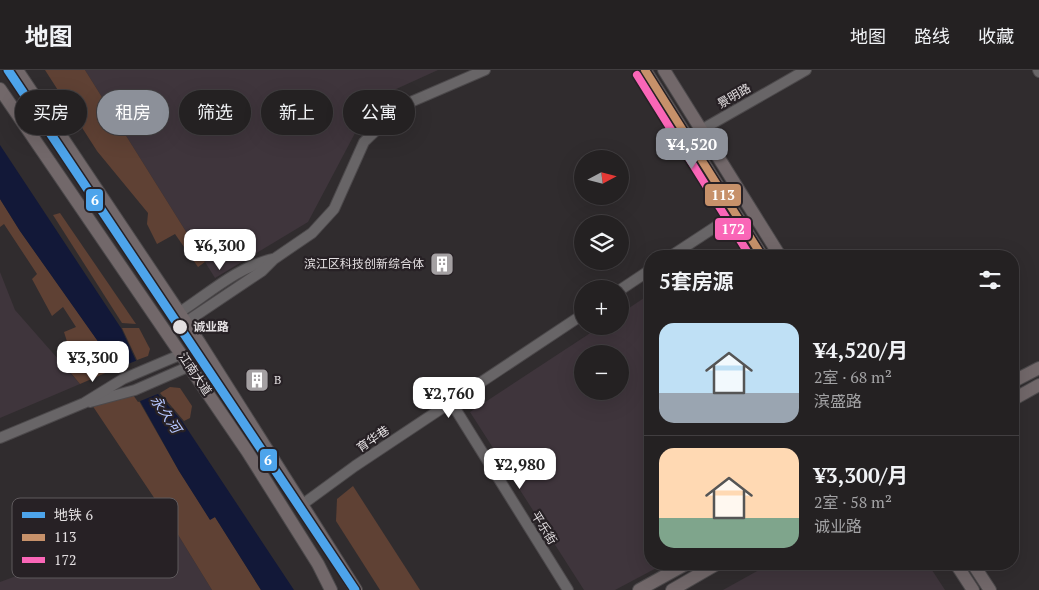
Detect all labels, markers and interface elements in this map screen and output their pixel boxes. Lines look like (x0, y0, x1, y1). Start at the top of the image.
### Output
text: 地图 (25, 20, 73, 52)
text: 地图 (850, 24, 886, 48)
text: 路线 (914, 24, 950, 48)
text: 收藏 (978, 24, 1014, 48)
street label: 景明路 (714, 80, 753, 111)
chip: 买房 (15, 90, 87, 135)
chip: 租房 (97, 90, 169, 135)
chip: 筛选 (179, 90, 251, 135)
chip: 新上 (261, 90, 333, 135)
chip: 公寓 (343, 90, 415, 135)
pin: ¥4,520 (651, 128, 733, 170)
text: ¥4,520 (667, 133, 717, 155)
north arrow (574, 150, 629, 205)
map controls (574, 150, 629, 400)
line badge: 113 (704, 183, 742, 207)
text: 113 (711, 185, 735, 204)
line badge: 6 (85, 188, 104, 212)
text: 6 (91, 190, 99, 209)
button: layers (574, 215, 629, 270)
line badge: 172 (714, 217, 752, 241)
text: 172 (721, 219, 745, 238)
pin: ¥6,300 (179, 228, 261, 271)
text: ¥6,300 (195, 234, 245, 256)
building icon: 滨江区科技创新综合体 (429, 251, 455, 277)
place label: 滨江区科技创新综合体 (304, 256, 424, 271)
icon: filters (976, 266, 1004, 294)
text: 5套房源 (659, 267, 734, 295)
button: + (574, 280, 629, 335)
marker: 诚业路 (171, 318, 189, 336)
place label: 诚业路 (193, 319, 229, 334)
text: ¥4,520/月 (814, 336, 908, 364)
pin: ¥3,300 (52, 340, 134, 383)
icon: home (699, 343, 759, 403)
button: − (574, 345, 629, 400)
text: ¥3,300 (68, 346, 118, 368)
street label: 江南大道 (176, 350, 215, 398)
text: 2室 · 68 m² (814, 366, 892, 388)
building icon: B (244, 367, 270, 393)
place label: B (274, 372, 281, 387)
pin: ¥2,760 (408, 376, 490, 419)
text: ¥2,760 (424, 382, 474, 404)
text: 滨盛路 (814, 390, 862, 412)
water label: 永久河 (147, 391, 188, 439)
street label: 育华巷 (354, 422, 392, 455)
line badge: 6 (259, 448, 278, 472)
pin: ¥2,980 (479, 448, 561, 490)
text: 6 (264, 450, 272, 469)
text: ¥2,980 (495, 453, 545, 475)
text: ¥3,300/月 (814, 461, 908, 489)
icon: home (699, 468, 759, 528)
text: 2室 · 58 m² (814, 491, 892, 513)
legend (12, 498, 178, 578)
text: 地铁 6 (54, 505, 93, 524)
street label: 平乐街 (529, 508, 560, 547)
text: 诚业路 (814, 515, 862, 537)
text: 113 (54, 527, 76, 546)
text: 172 (54, 550, 76, 569)

